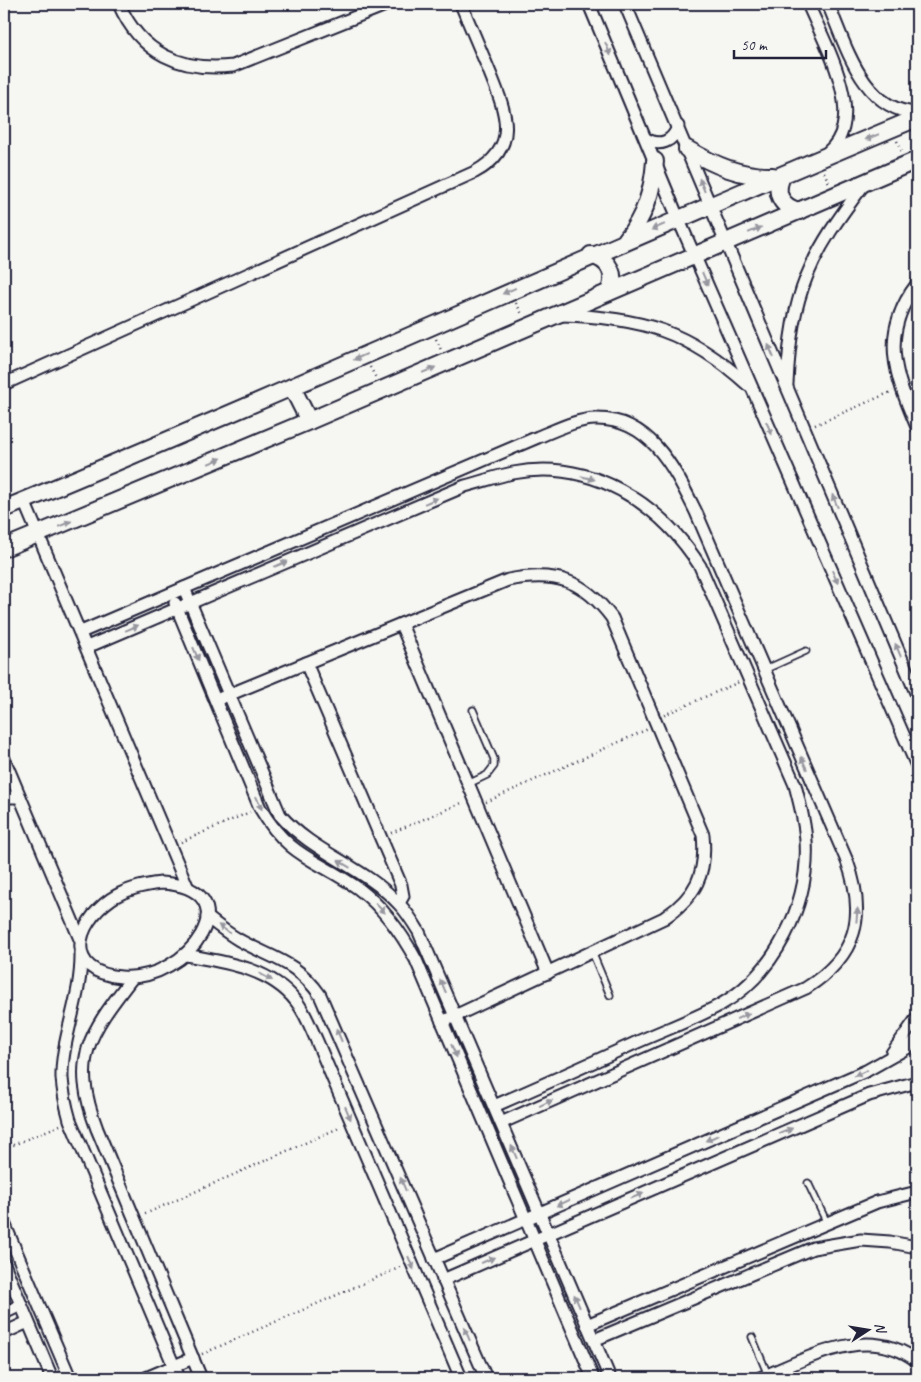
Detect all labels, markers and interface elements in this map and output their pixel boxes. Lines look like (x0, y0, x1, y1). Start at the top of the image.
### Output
scale bar (734, 28, 826, 60)
text: 50 m (741, 36, 768, 55)
one-way arrow (604, 42, 612, 57)
one-way arrow (865, 133, 879, 141)
one-way arrow (698, 177, 706, 192)
one-way arrow (651, 223, 665, 231)
one-way arrow (748, 225, 762, 233)
one-way arrow (701, 272, 709, 286)
one-way arrow (502, 288, 516, 296)
one-way arrow (767, 344, 775, 358)
one-way arrow (353, 353, 367, 361)
one-way arrow (422, 365, 436, 373)
one-way arrow (766, 421, 774, 435)
one-way arrow (208, 456, 222, 464)
one-way arrow (580, 474, 595, 482)
one-way arrow (830, 494, 838, 508)
one-way arrow (424, 496, 438, 504)
one-way arrow (58, 519, 72, 527)
one-way arrow (274, 560, 288, 568)
one-way arrow (831, 570, 839, 584)
one-way arrow (125, 624, 140, 632)
one-way arrow (894, 643, 902, 657)
one-way arrow (193, 646, 201, 661)
one-way arrow (800, 756, 808, 770)
one-way arrow (255, 796, 263, 810)
one-way arrow (337, 859, 350, 868)
one-way arrow (373, 901, 385, 913)
one-way arrow (853, 907, 861, 923)
one-way arrow (217, 924, 231, 934)
one-way arrow (259, 973, 272, 982)
one-way arrow (438, 979, 446, 993)
one-way arrow (736, 1011, 750, 1019)
one-way arrow (334, 1028, 342, 1042)
one-way arrow (451, 1043, 459, 1058)
one-way arrow (854, 1069, 868, 1077)
one-way arrow (539, 1099, 553, 1107)
one-way arrow (344, 1106, 352, 1120)
one-way arrow (779, 1127, 794, 1135)
one-way arrow (705, 1134, 719, 1142)
one-way arrow (509, 1145, 517, 1159)
one-way arrow (398, 1177, 406, 1191)
one-way arrow (630, 1191, 644, 1199)
one-way arrow (556, 1199, 570, 1207)
one-way arrow (408, 1256, 416, 1270)
one-way arrow (481, 1256, 495, 1264)
one-way arrow (573, 1294, 581, 1308)
north arrow (844, 1304, 894, 1354)
text: N (871, 1321, 890, 1336)
one-way arrow (462, 1327, 470, 1341)

